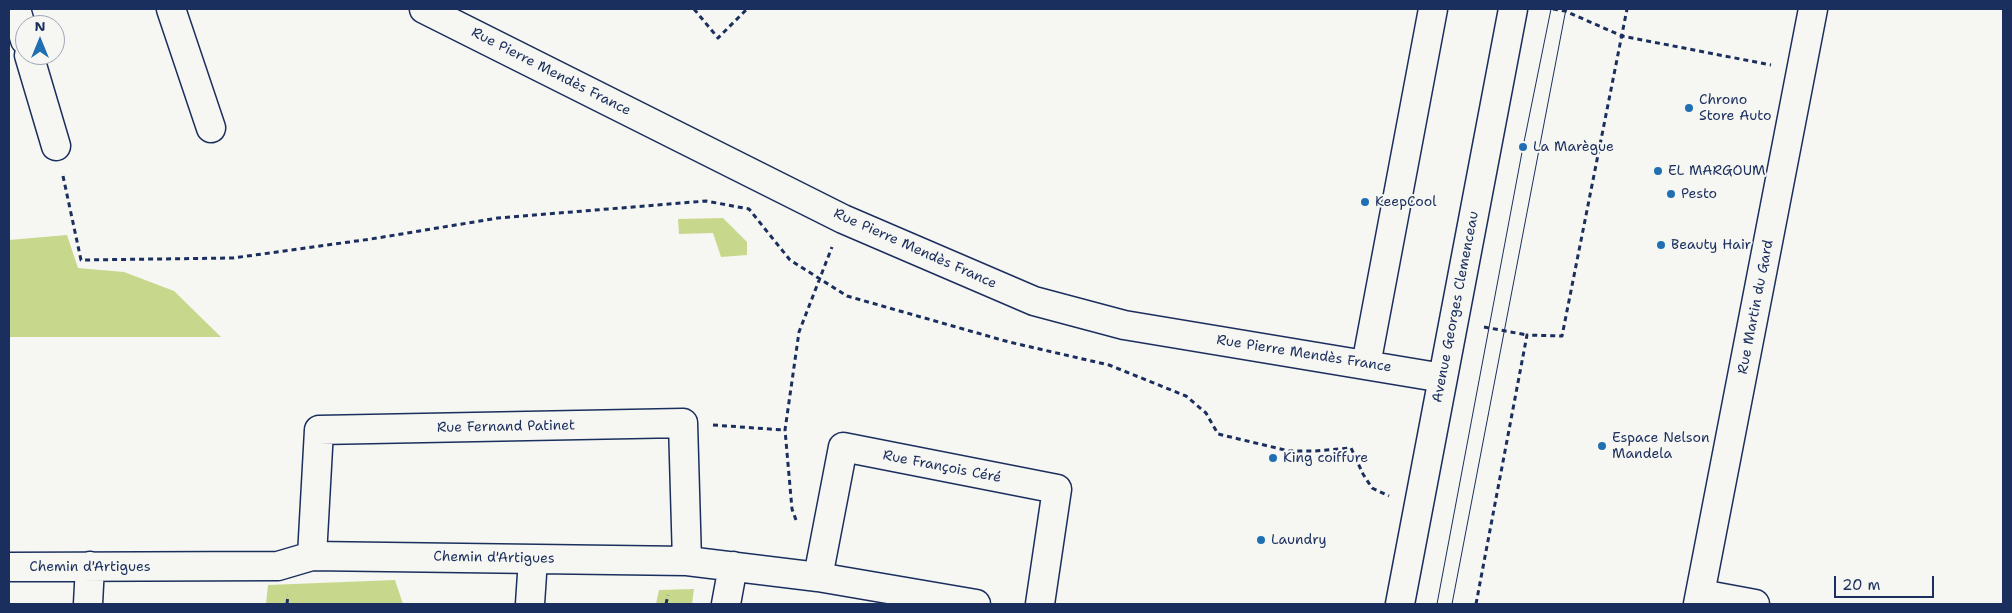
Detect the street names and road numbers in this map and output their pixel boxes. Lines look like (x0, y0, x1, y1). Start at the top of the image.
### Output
street label: Rue Pierre Mendès France (468, 24, 634, 120)
street label: Rue Pierre Mendès France (831, 205, 999, 293)
street label: Avenue Georges Clemenceau (1429, 210, 1483, 404)
street label: Rue Martin du Gard (1735, 238, 1777, 376)
street label: Rue Pierre Mendès France (1215, 332, 1393, 376)
street label: Rue Fernand Patinet (437, 417, 575, 437)
street label: Rue François Céré (881, 447, 1003, 487)
street label: Chemin d'Artigues (433, 549, 555, 567)
street label: Chemin d'Artigues (29, 559, 151, 575)

